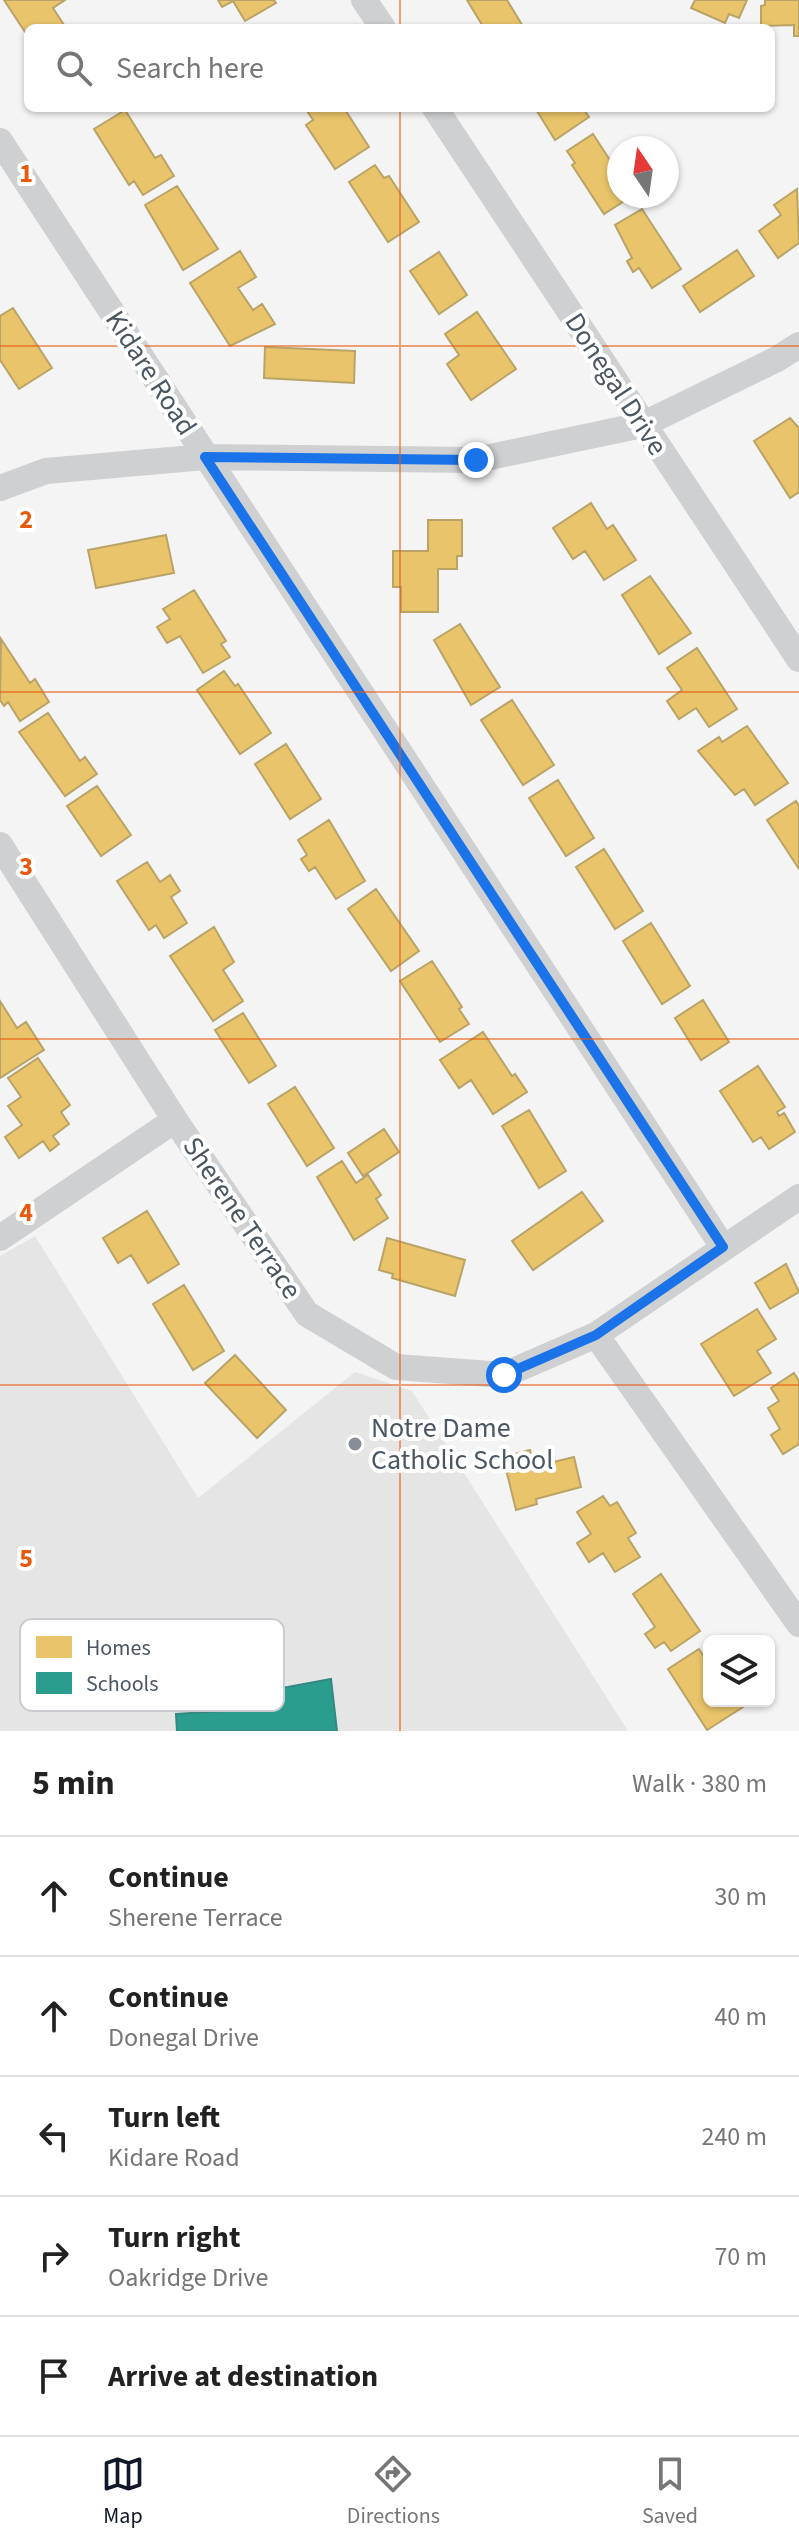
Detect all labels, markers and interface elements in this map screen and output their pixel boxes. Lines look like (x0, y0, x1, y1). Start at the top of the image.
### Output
search box (24, 24, 775, 112)
icon: search (52, 46, 96, 90)
text: Search here (116, 47, 264, 90)
north arrow (607, 136, 679, 208)
text: 1 (19, 155, 33, 192)
street label: Kidare Road (96, 303, 206, 443)
street label: Donegal Drive (555, 305, 677, 463)
route end (458, 442, 494, 478)
text: 2 (19, 501, 33, 538)
text: 3 (19, 848, 33, 885)
street label: Sherene Terrace (173, 1129, 311, 1307)
text: 4 (19, 1194, 33, 1231)
route start (486, 1357, 522, 1393)
place label: Notre Dame Catholic School (371, 1408, 553, 1480)
marker: Notre Dame Catholic School (346, 1435, 364, 1453)
text: 5 (19, 1540, 33, 1577)
legend (20, 1619, 284, 1711)
text: Homes (86, 1632, 151, 1664)
map controls (703, 1635, 775, 1707)
button: layers (703, 1635, 775, 1707)
text: Schools (86, 1668, 158, 1700)
text: 5 min (32, 1759, 115, 1808)
text: Walk · 380 m (632, 1765, 767, 1802)
text: Continue (108, 1856, 229, 1899)
icon: ahead (32, 1874, 76, 1918)
text: 30 m (714, 1878, 767, 1915)
text: Sherene Terrace (108, 1899, 283, 1936)
text: Continue (108, 1976, 229, 2019)
icon: ahead (32, 1994, 76, 2038)
text: 40 m (714, 1998, 767, 2035)
text: Donegal Drive (108, 2019, 259, 2056)
text: Turn left (108, 2096, 220, 2139)
icon: left (32, 2114, 76, 2158)
text: 240 m (701, 2118, 767, 2155)
text: Kidare Road (108, 2139, 240, 2176)
text: Turn right (108, 2216, 240, 2259)
icon: right (32, 2234, 76, 2278)
text: 70 m (714, 2238, 767, 2275)
text: Oakridge Drive (108, 2259, 268, 2296)
icon: arrive (32, 2354, 76, 2398)
text: Arrive at destination (108, 2355, 378, 2398)
tab: Map (101, 2452, 145, 2532)
tab: Directions (347, 2452, 440, 2532)
tab: Saved (642, 2452, 698, 2532)

